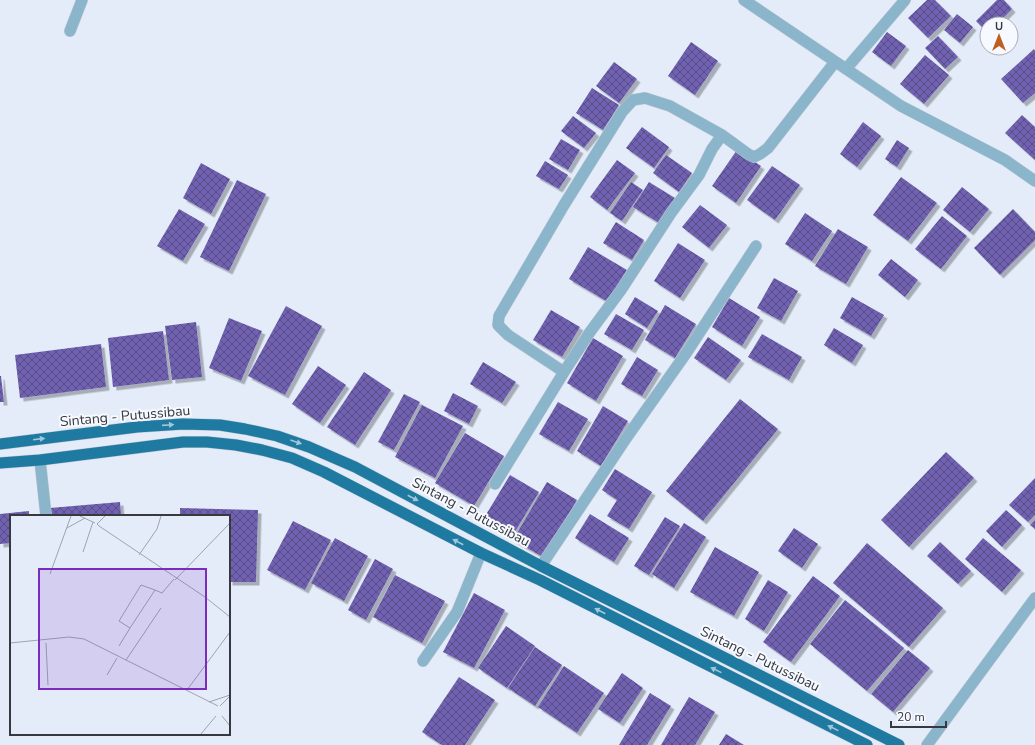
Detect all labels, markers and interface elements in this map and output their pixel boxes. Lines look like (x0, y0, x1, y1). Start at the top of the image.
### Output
north arrow (979, 16, 1019, 56)
text: U (995, 19, 1003, 34)
street label: Sintang - Putussibau (59, 401, 191, 431)
one-way arrow (162, 422, 174, 429)
one-way arrow (33, 436, 45, 442)
one-way arrow (290, 440, 302, 446)
street label: Sintang - Putussibau (409, 473, 533, 551)
one-way arrow (407, 495, 419, 502)
inset map (10, 515, 230, 735)
one-way arrow (453, 538, 464, 545)
one-way arrow (595, 607, 606, 614)
street label: Sintang - Putussibau (697, 622, 823, 696)
one-way arrow (710, 667, 722, 673)
scale bar (891, 703, 946, 729)
text: 20 m (897, 709, 925, 725)
one-way arrow (827, 725, 838, 731)

